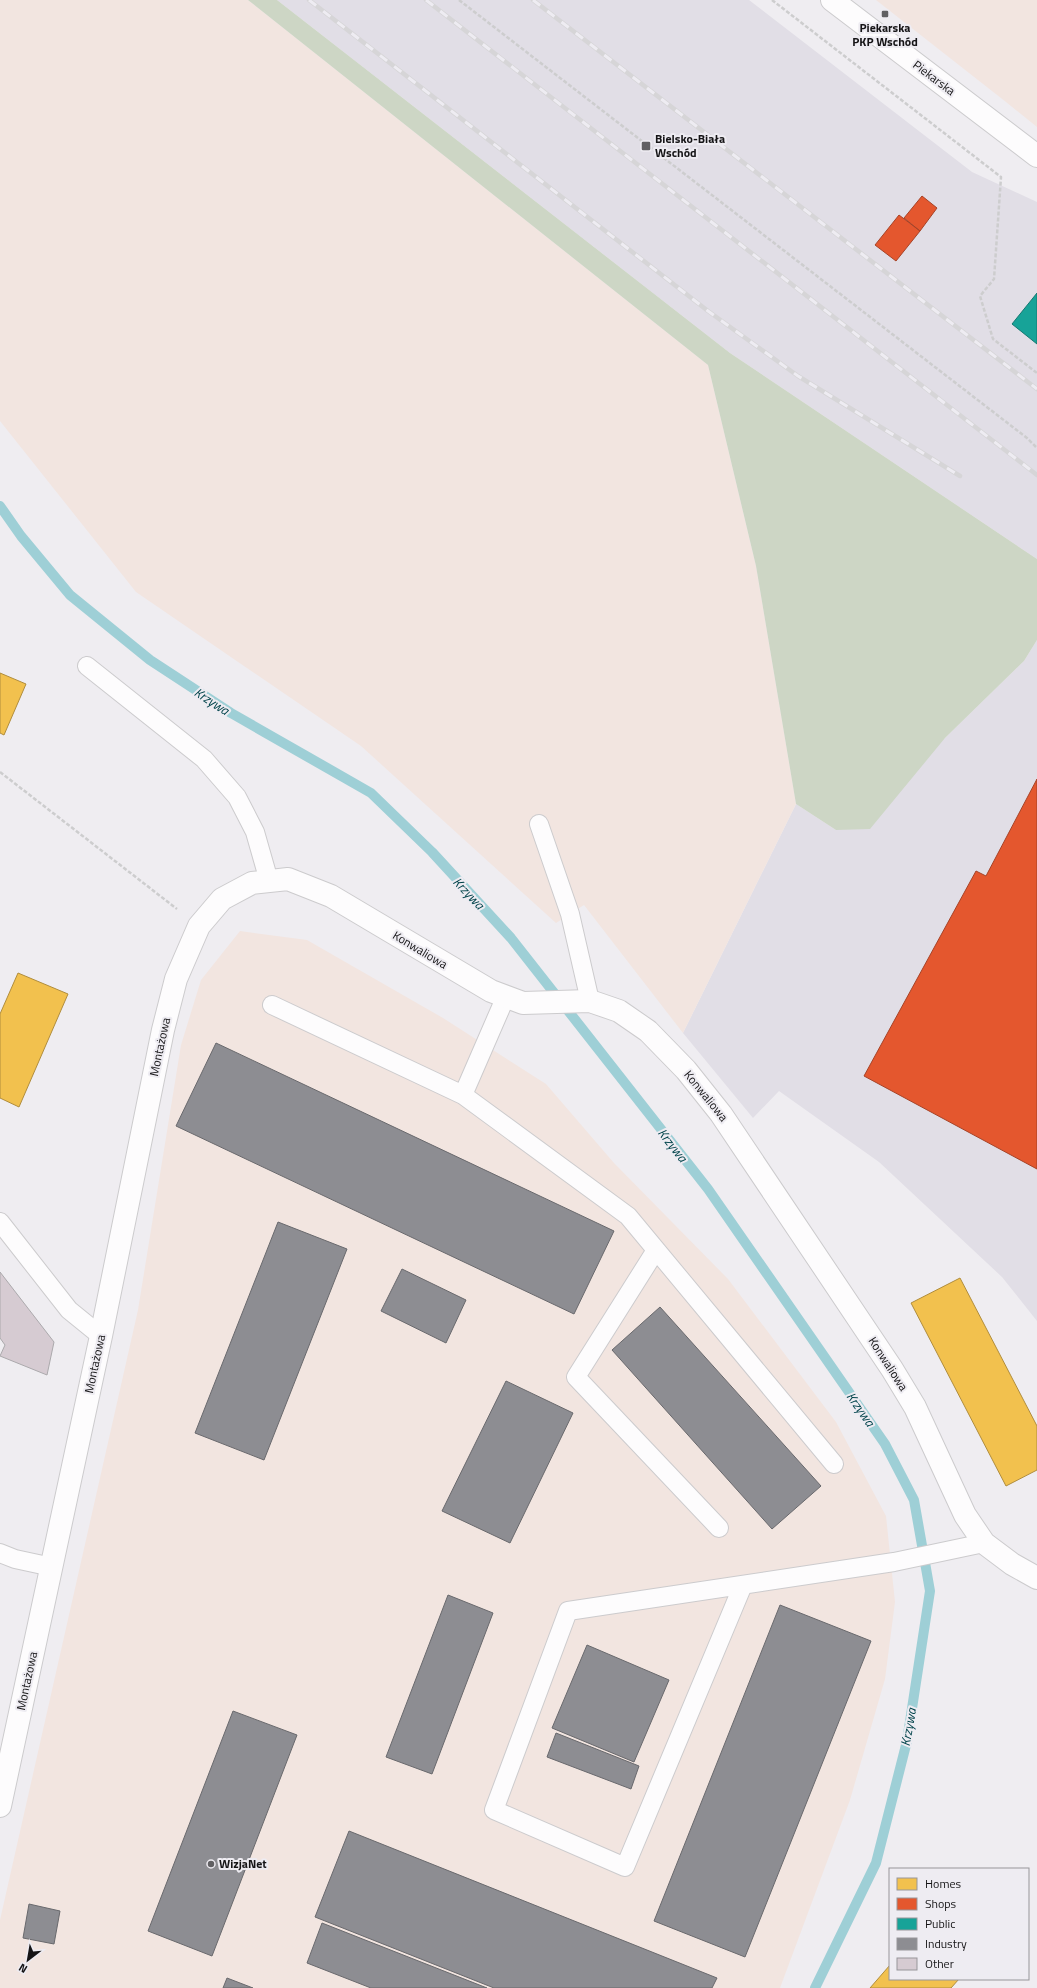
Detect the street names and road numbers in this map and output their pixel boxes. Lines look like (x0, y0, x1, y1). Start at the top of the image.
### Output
street label: Piekarska (909, 55, 960, 100)
street label: Konwaliowa (389, 926, 451, 973)
street label: Montażowa (144, 1016, 175, 1078)
street label: Konwaliowa (680, 1066, 733, 1125)
street label: Montażowa (79, 1333, 110, 1395)
street label: Konwaliowa (864, 1333, 913, 1395)
street label: Montażowa (11, 1650, 42, 1712)

